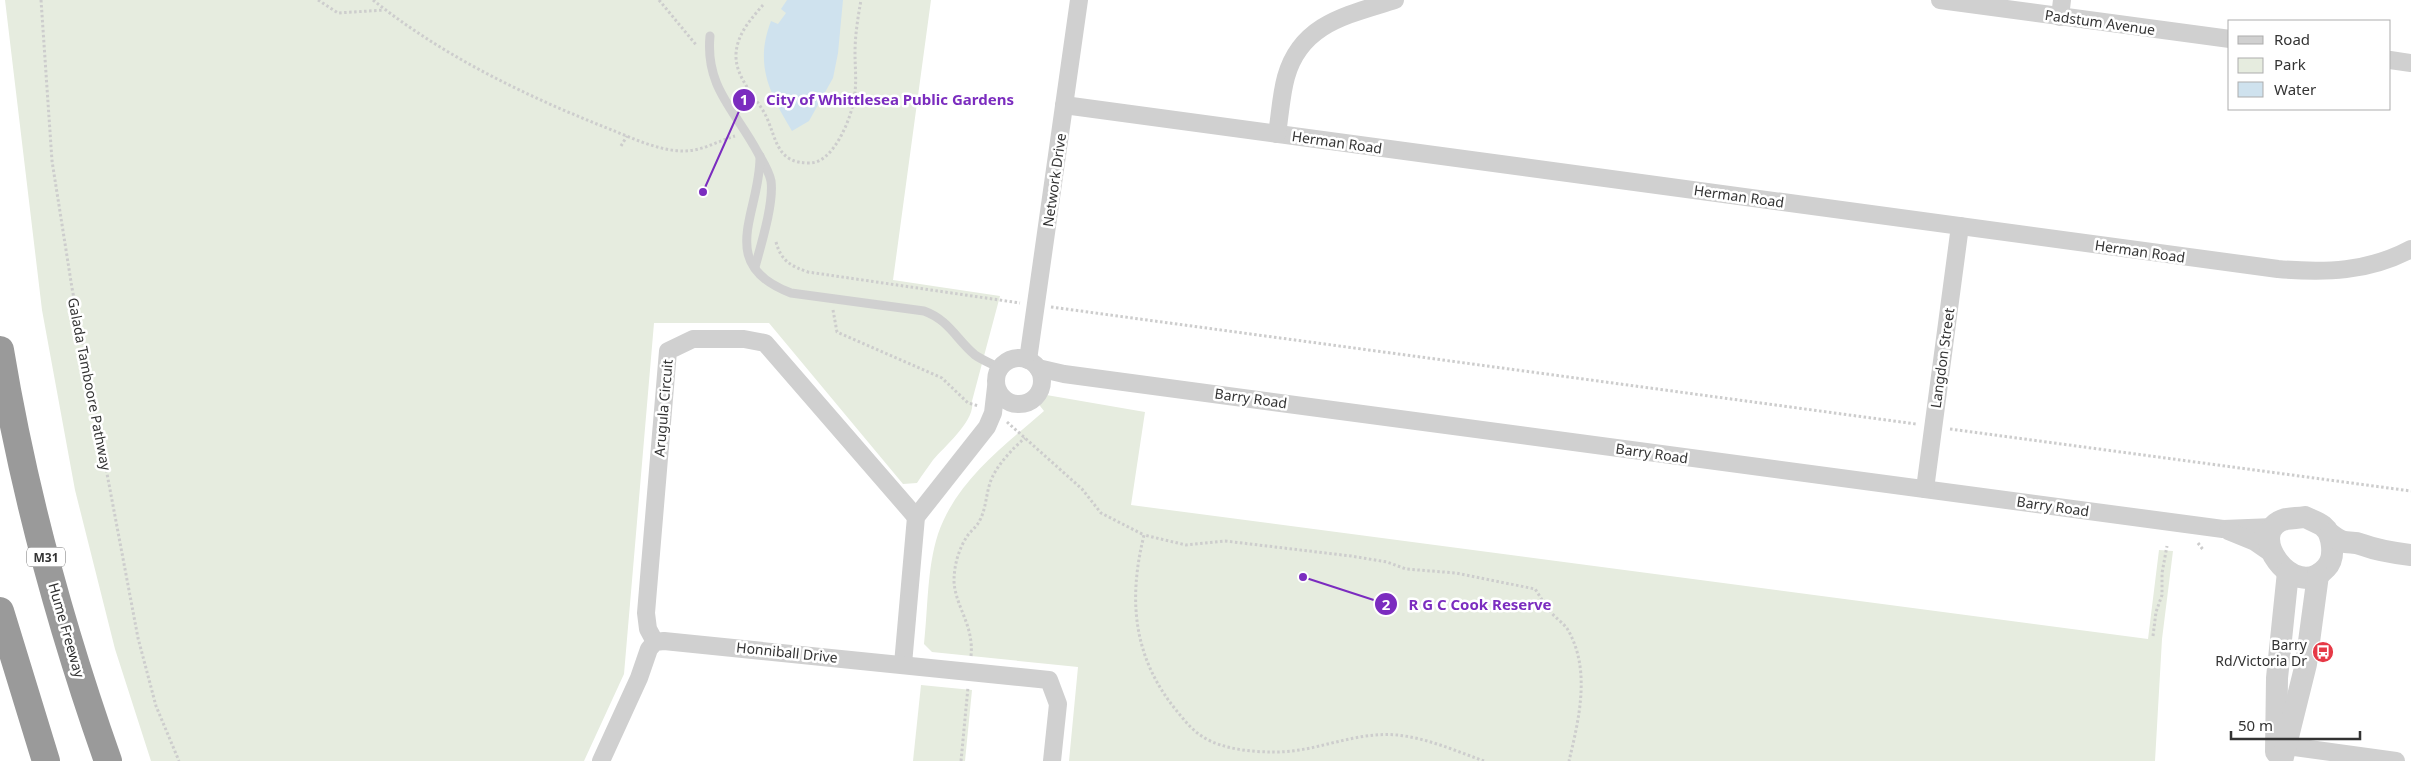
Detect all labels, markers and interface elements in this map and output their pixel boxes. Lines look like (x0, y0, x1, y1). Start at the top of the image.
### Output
street label: Padstum Avenue (2044, 5, 2156, 39)
legend (2228, 20, 2391, 110)
text: Road (2274, 29, 2310, 49)
text: Park (2274, 54, 2306, 74)
text: Water (2274, 79, 2316, 99)
callout: City of Whittlesea Public Gardens (731, 85, 1024, 115)
text: 1 (740, 89, 748, 109)
text: City of Whittlesea Public Gardens (766, 89, 1014, 109)
street label: Herman Road (1291, 126, 1383, 158)
street label: Network Drive (1038, 132, 1070, 228)
street label: Herman Road (1693, 180, 1785, 212)
street label: Herman Road (2094, 235, 2186, 267)
street label: Galada Tamboore Pathway (64, 296, 116, 473)
street label: Langdon Street (1926, 307, 1958, 409)
street label: Arugula Circuit (649, 358, 677, 458)
street label: Barry Road (1214, 384, 1288, 412)
street label: Barry Road (1615, 439, 1689, 467)
street label: Barry Road (2016, 492, 2090, 520)
road number: M31 (27, 548, 65, 566)
street label: Hume Freeway (44, 580, 90, 681)
callout: R G C Cook Reserve (1373, 589, 1562, 619)
text: 2 (1382, 594, 1391, 614)
text: R G C Cook Reserve (1408, 594, 1552, 614)
place label: Barry Rd/Victoria Dr (2215, 635, 2308, 670)
street label: Honniball Drive (735, 637, 839, 667)
bus stop icon: Barry Rd/Victoria Dr (2311, 640, 2335, 664)
scale bar (2231, 708, 2360, 740)
text: 50 m (2238, 715, 2273, 735)

